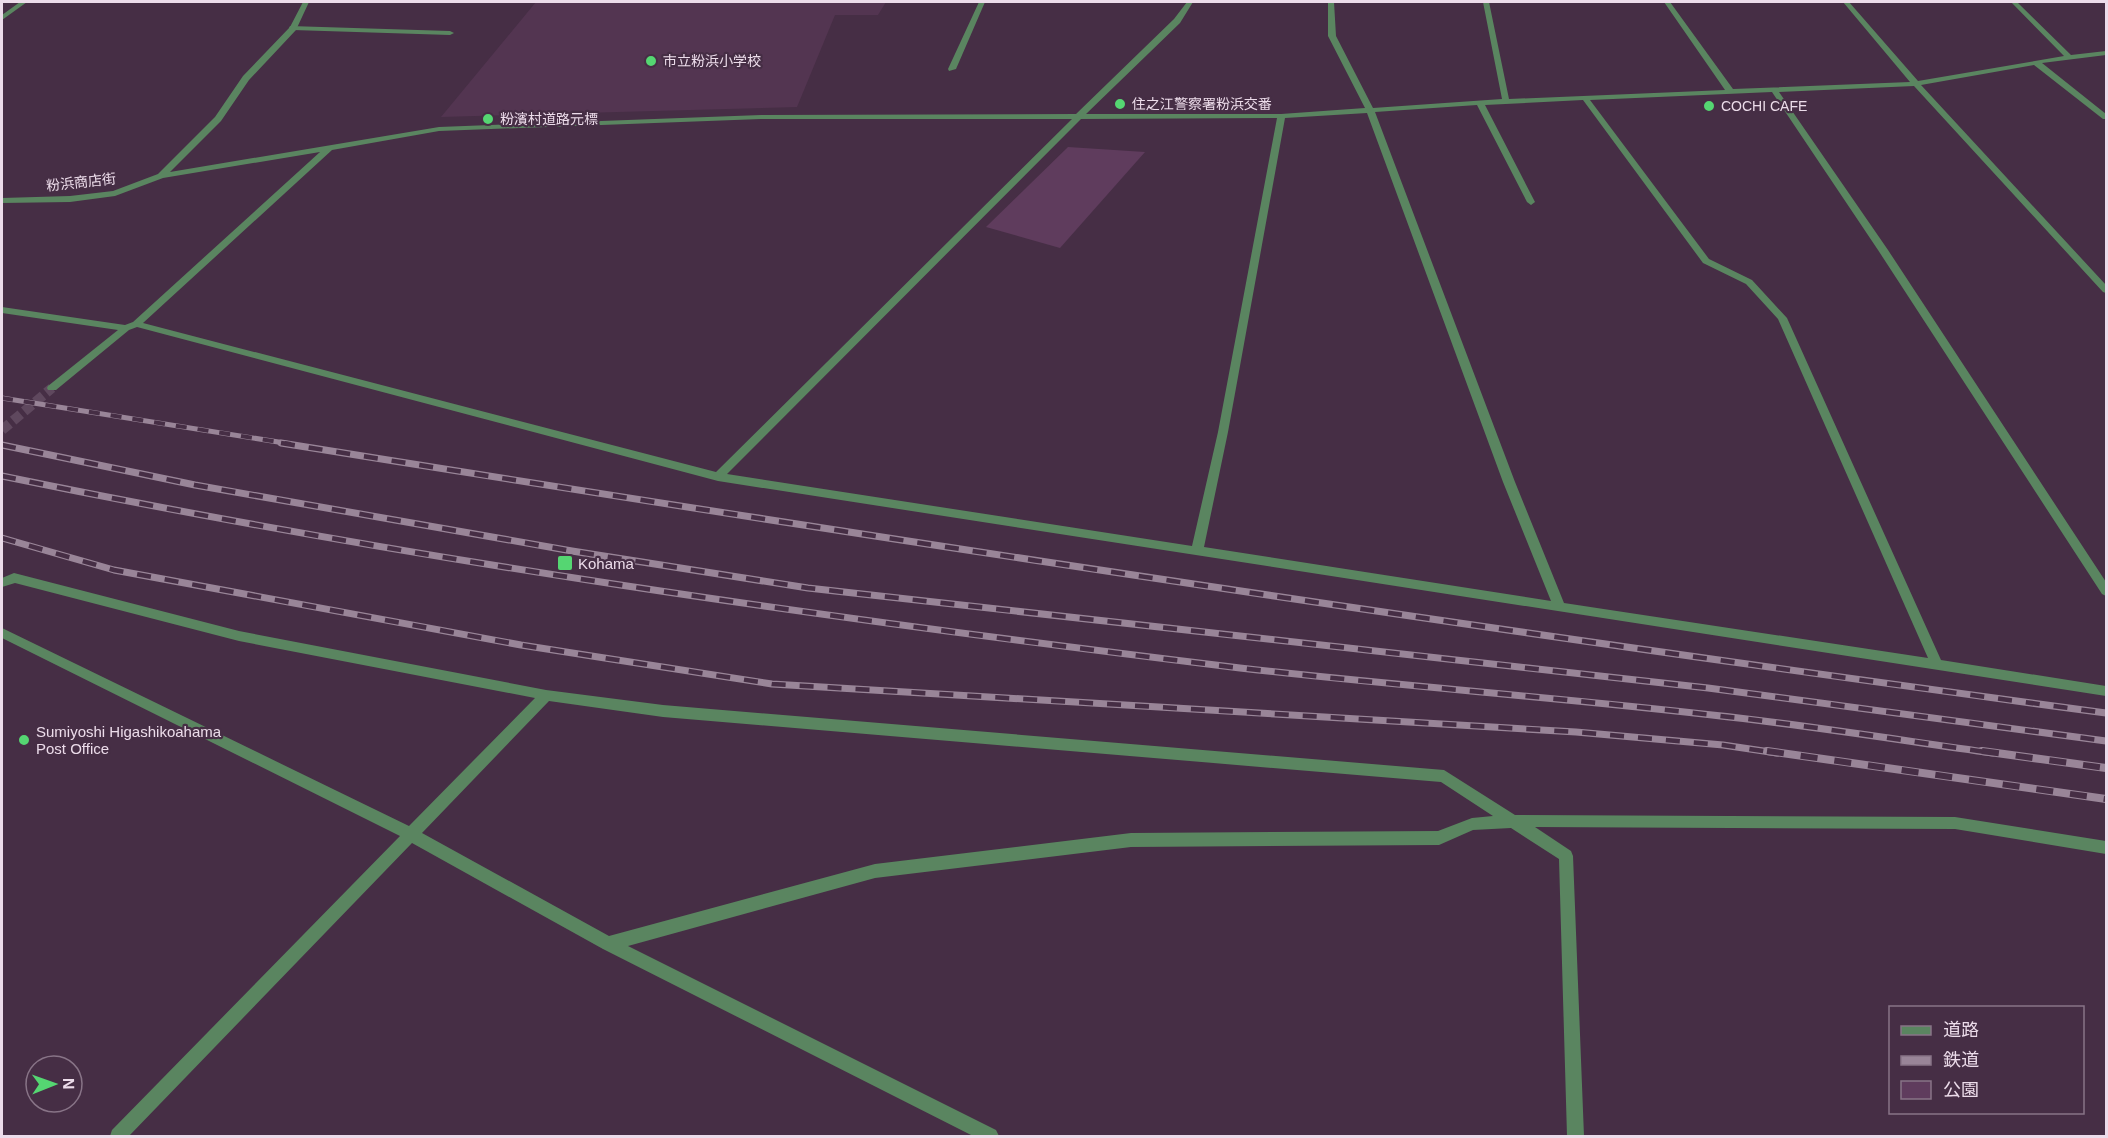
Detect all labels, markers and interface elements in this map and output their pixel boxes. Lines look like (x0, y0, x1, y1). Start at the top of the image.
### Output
place label: 市立粉浜小学校 (663, 53, 761, 69)
marker: 市立粉浜小学校 (644, 54, 658, 68)
place label: 住之江警察署粉浜交番 (1132, 96, 1272, 112)
marker: 住之江警察署粉浜交番 (1113, 97, 1127, 111)
place label: COCHI CAFE (1721, 98, 1807, 114)
marker: COCHI CAFE (1702, 99, 1716, 113)
place label: 粉濱村道路元標 (500, 111, 598, 127)
marker: 粉濱村道路元標 (481, 112, 495, 126)
street label: 粉浜商店街 (45, 170, 117, 194)
marker: Kohama (556, 554, 574, 572)
place label: Kohama (578, 555, 635, 572)
place label: Sumiyoshi Higashikoahama Post Office (36, 723, 222, 757)
marker: Sumiyoshi Higashikoahama Post Office (17, 733, 31, 747)
legend (1889, 1006, 2084, 1114)
text: 道路 (1943, 1020, 1979, 1040)
text: 鉄道 (1943, 1050, 1979, 1070)
north arrow (24, 1054, 84, 1114)
text: N (60, 1078, 77, 1090)
text: 公園 (1943, 1080, 1979, 1100)

